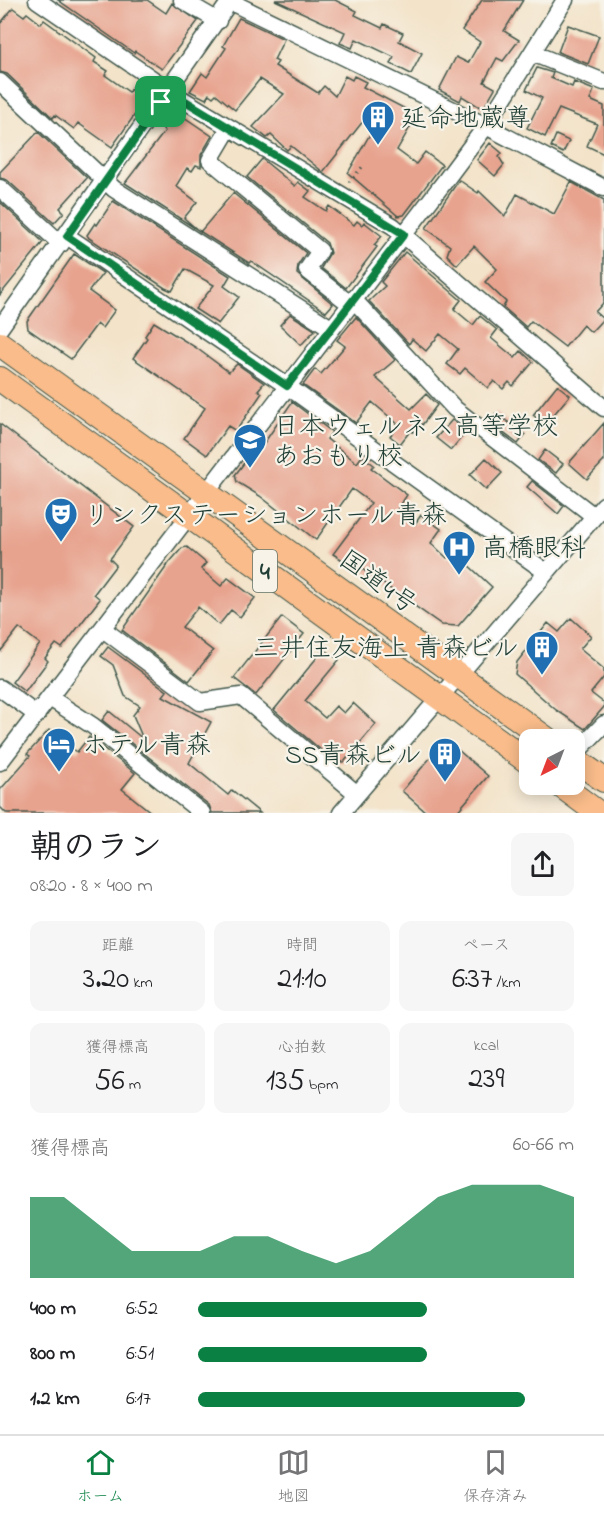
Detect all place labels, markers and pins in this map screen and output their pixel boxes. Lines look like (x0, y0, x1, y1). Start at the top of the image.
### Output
pin (135, 76, 186, 127)
building icon: 延命地蔵尊 (360, 99, 396, 146)
place label: 延命地蔵尊 (401, 101, 531, 139)
place label: 日本ウェルネス高等学校 あおもり校 (273, 409, 558, 477)
school or university icon: 日本ウェルネス高等学校 あおもり校 (232, 422, 268, 469)
theatre icon: リンクステーションホール青森 (43, 496, 79, 543)
place label: リンクステーションホール青森 (84, 498, 447, 536)
hospital icon: 高橋眼科 (441, 529, 477, 576)
place label: 高橋眼科 (482, 531, 586, 569)
building icon: 三井住友海上 青森ビル (524, 629, 560, 676)
place label: 三井住友海上 青森ビル (253, 631, 519, 669)
hotel icon: ホテル青森 (41, 726, 77, 773)
place label: ホテル青森 (82, 728, 211, 766)
building icon: SS青森ビル (427, 736, 463, 783)
place label: SS青森ビル (285, 738, 422, 776)

